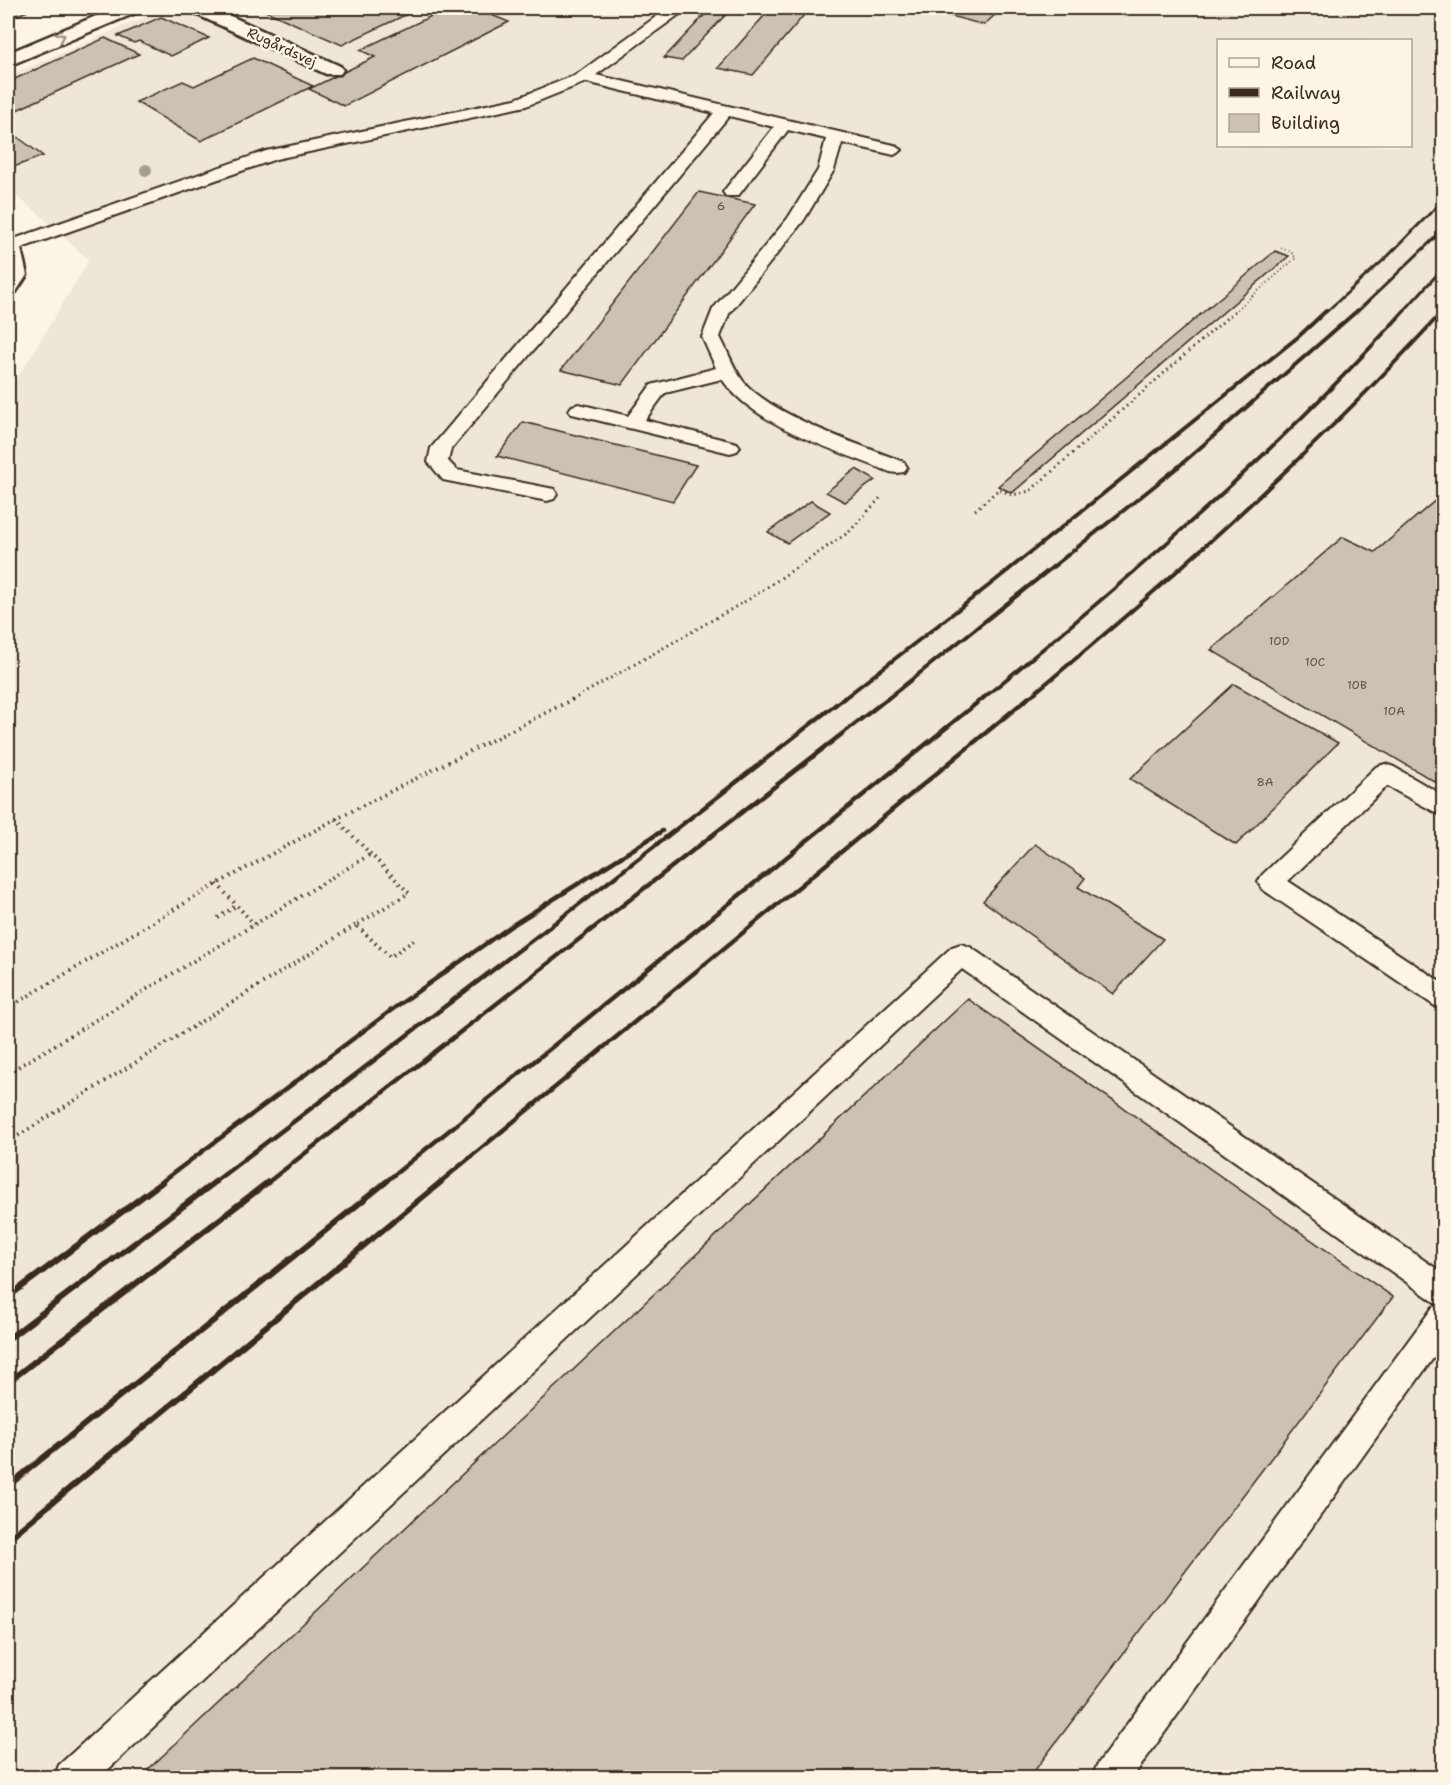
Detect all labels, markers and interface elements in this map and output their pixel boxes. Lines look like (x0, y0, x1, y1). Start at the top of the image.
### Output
street label: Rugårdsvej (244, 23, 320, 71)
one-way arrow (55, 32, 66, 44)
legend (1217, 39, 1412, 147)
text: Road (1271, 51, 1316, 75)
text: Railway (1271, 81, 1341, 105)
text: Building (1271, 111, 1340, 135)
house number: 6 (717, 198, 725, 214)
house number: 10D (1268, 633, 1290, 649)
house number: 10C (1305, 654, 1325, 670)
house number: 10B (1347, 677, 1367, 693)
house number: 10A (1383, 703, 1405, 719)
house number: 8A (1256, 774, 1274, 790)

